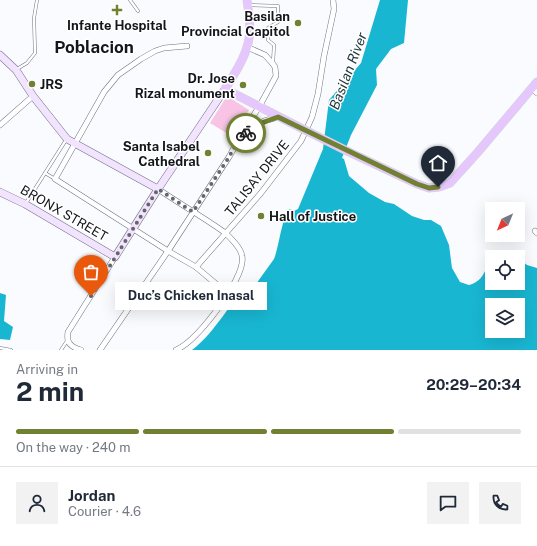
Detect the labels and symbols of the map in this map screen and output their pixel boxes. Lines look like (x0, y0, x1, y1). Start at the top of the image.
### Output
marker: Infante Hospital (111, 4, 123, 16)
place label: Basilan Provincial Capitol (181, 9, 290, 39)
place label: Infante Hospital (67, 18, 167, 33)
marker: Basilan Provincial Capitol (293, 18, 303, 28)
water label: Basilan River (326, 29, 370, 112)
district label: Poblacion (54, 37, 134, 57)
place label: Dr. Jose Rizal monument (135, 71, 235, 101)
place label: JRS (40, 77, 63, 92)
marker: JRS (27, 79, 37, 89)
marker: Dr. Jose Rizal monument (238, 80, 248, 90)
courier (226, 113, 266, 153)
street label: TALISAY DRIVE (222, 137, 292, 219)
place label: Santa Isabel Cathedral (123, 139, 200, 169)
pin (421, 146, 455, 187)
marker: Santa Isabel Cathedral (203, 148, 213, 158)
street label: BRONX STREET (18, 182, 110, 244)
north arrow (485, 202, 525, 242)
place label: Hall of Justice (269, 209, 356, 224)
marker: Hall of Justice (256, 211, 266, 221)
pin (74, 255, 108, 296)
callout: Duc’s Chicken Inasal (115, 282, 267, 310)

